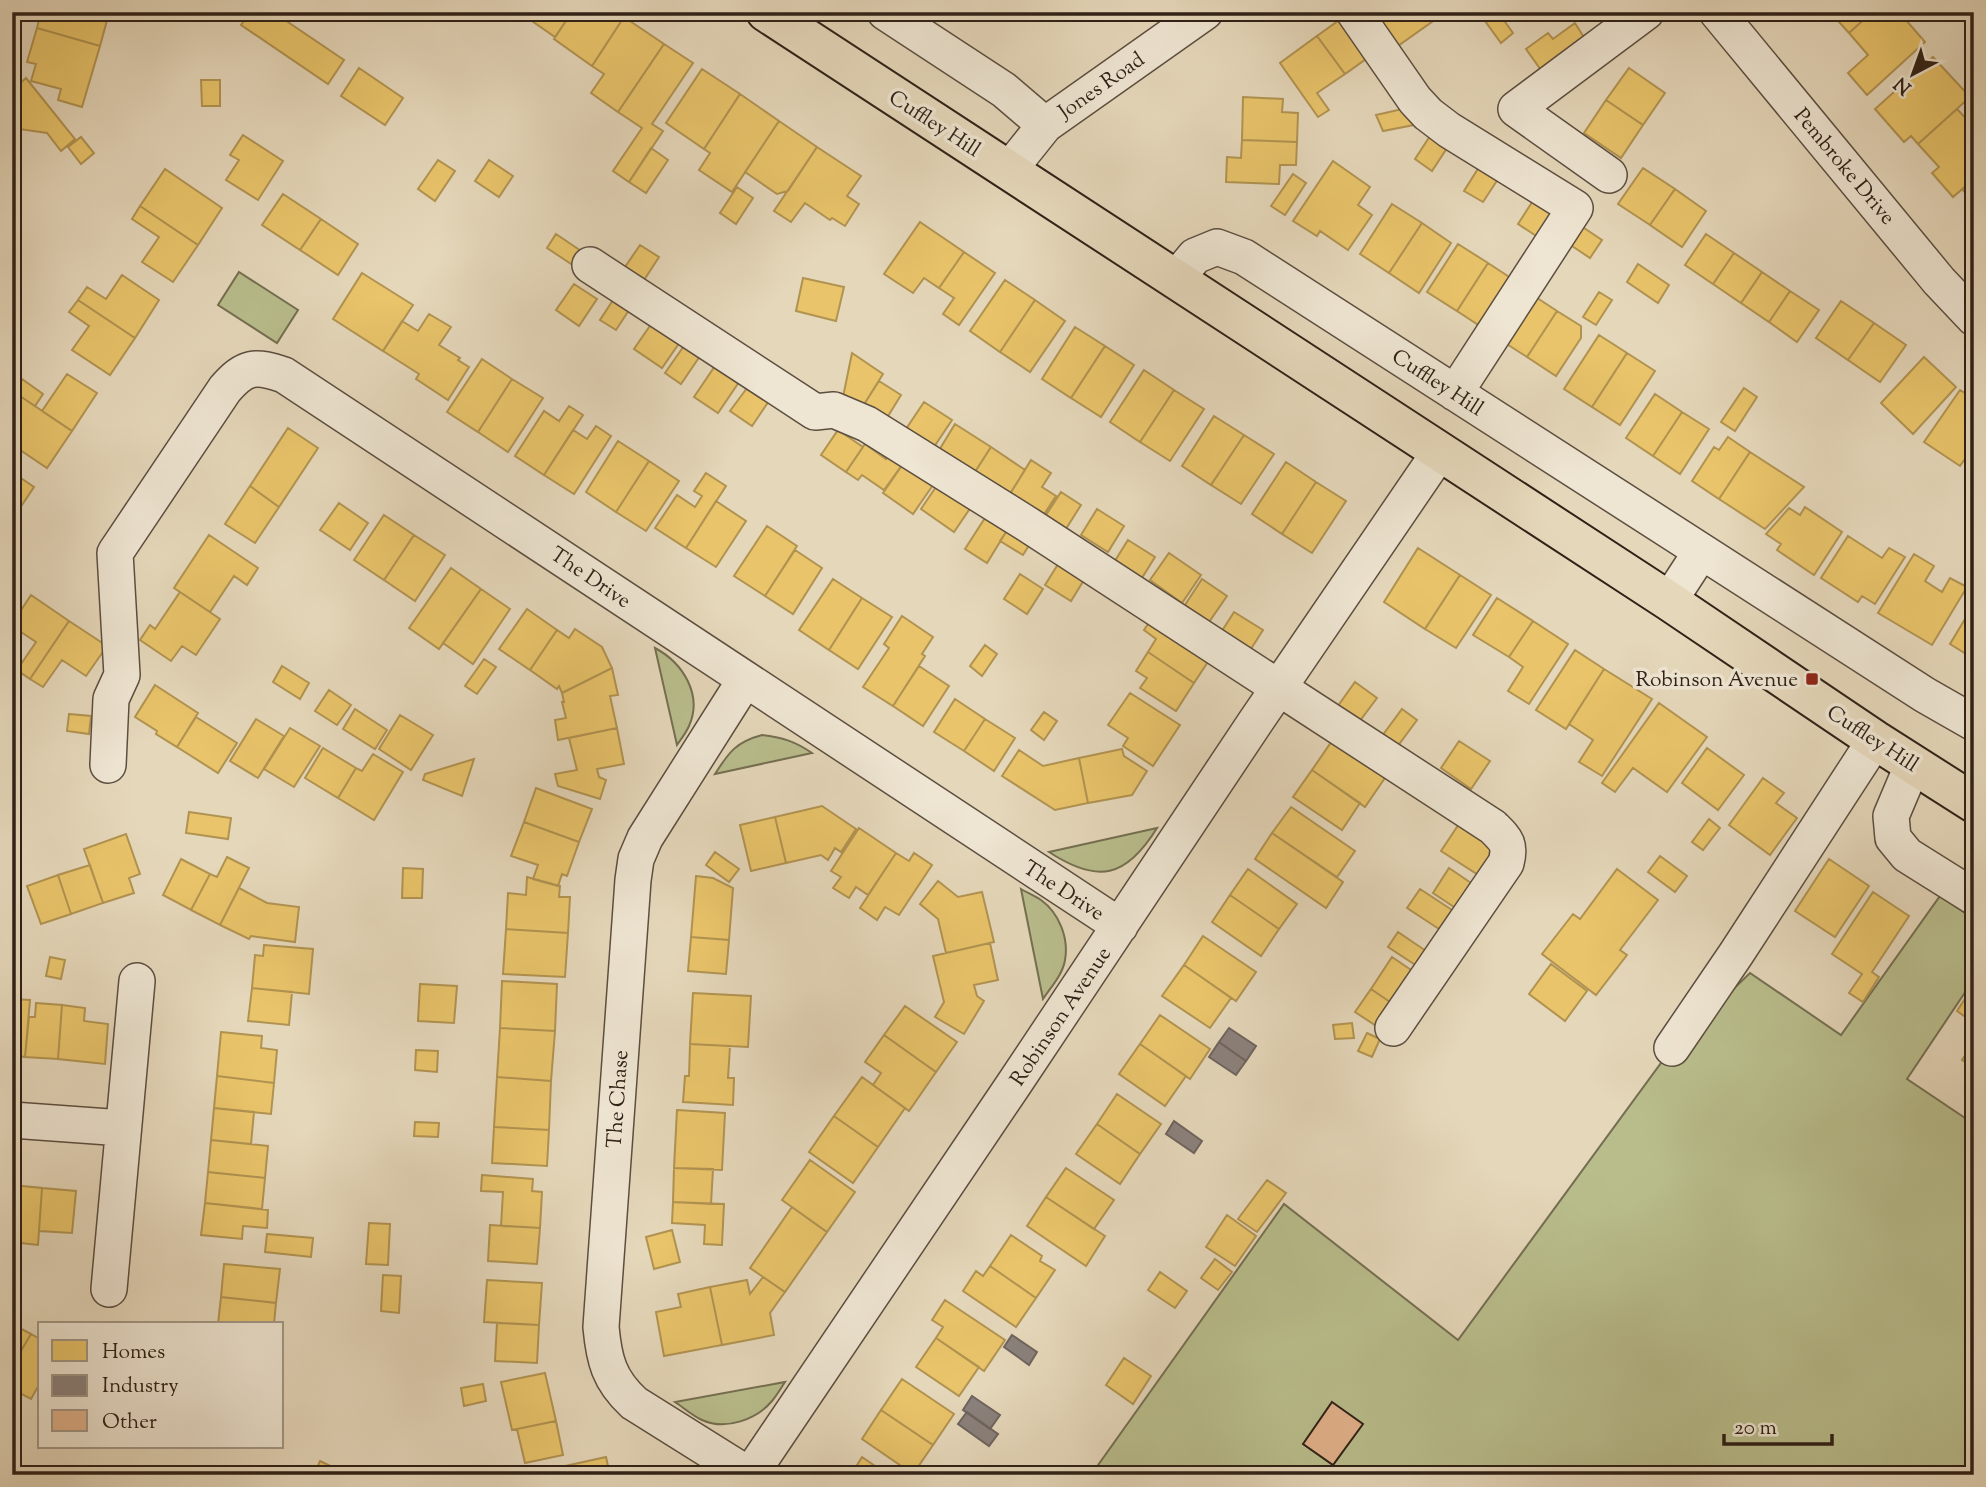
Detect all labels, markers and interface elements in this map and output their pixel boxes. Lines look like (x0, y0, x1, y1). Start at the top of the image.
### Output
north arrow (1878, 38, 1948, 108)
street label: Jones Road (1052, 46, 1152, 128)
text: N (1889, 70, 1918, 100)
street label: Cuffley Hill (882, 84, 986, 166)
street label: Pembroke Drive (1786, 102, 1901, 232)
street label: Cuffley Hill (1385, 343, 1489, 425)
street label: The Drive (543, 541, 636, 617)
place label: Robinson Avenue (1636, 666, 1798, 696)
marker: Robinson Avenue (1804, 671, 1820, 687)
street label: Cuffley Hill (1820, 699, 1924, 781)
street label: The Drive (1016, 854, 1110, 929)
street label: Robinson Avenue (1004, 941, 1120, 1093)
street label: The Chase (601, 1049, 637, 1149)
legend (38, 1322, 284, 1448)
text: Homes (102, 1338, 165, 1368)
text: Industry (102, 1372, 179, 1402)
scale bar (1724, 1403, 1832, 1447)
text: Other (102, 1408, 157, 1438)
text: 20 m (1734, 1414, 1777, 1444)

